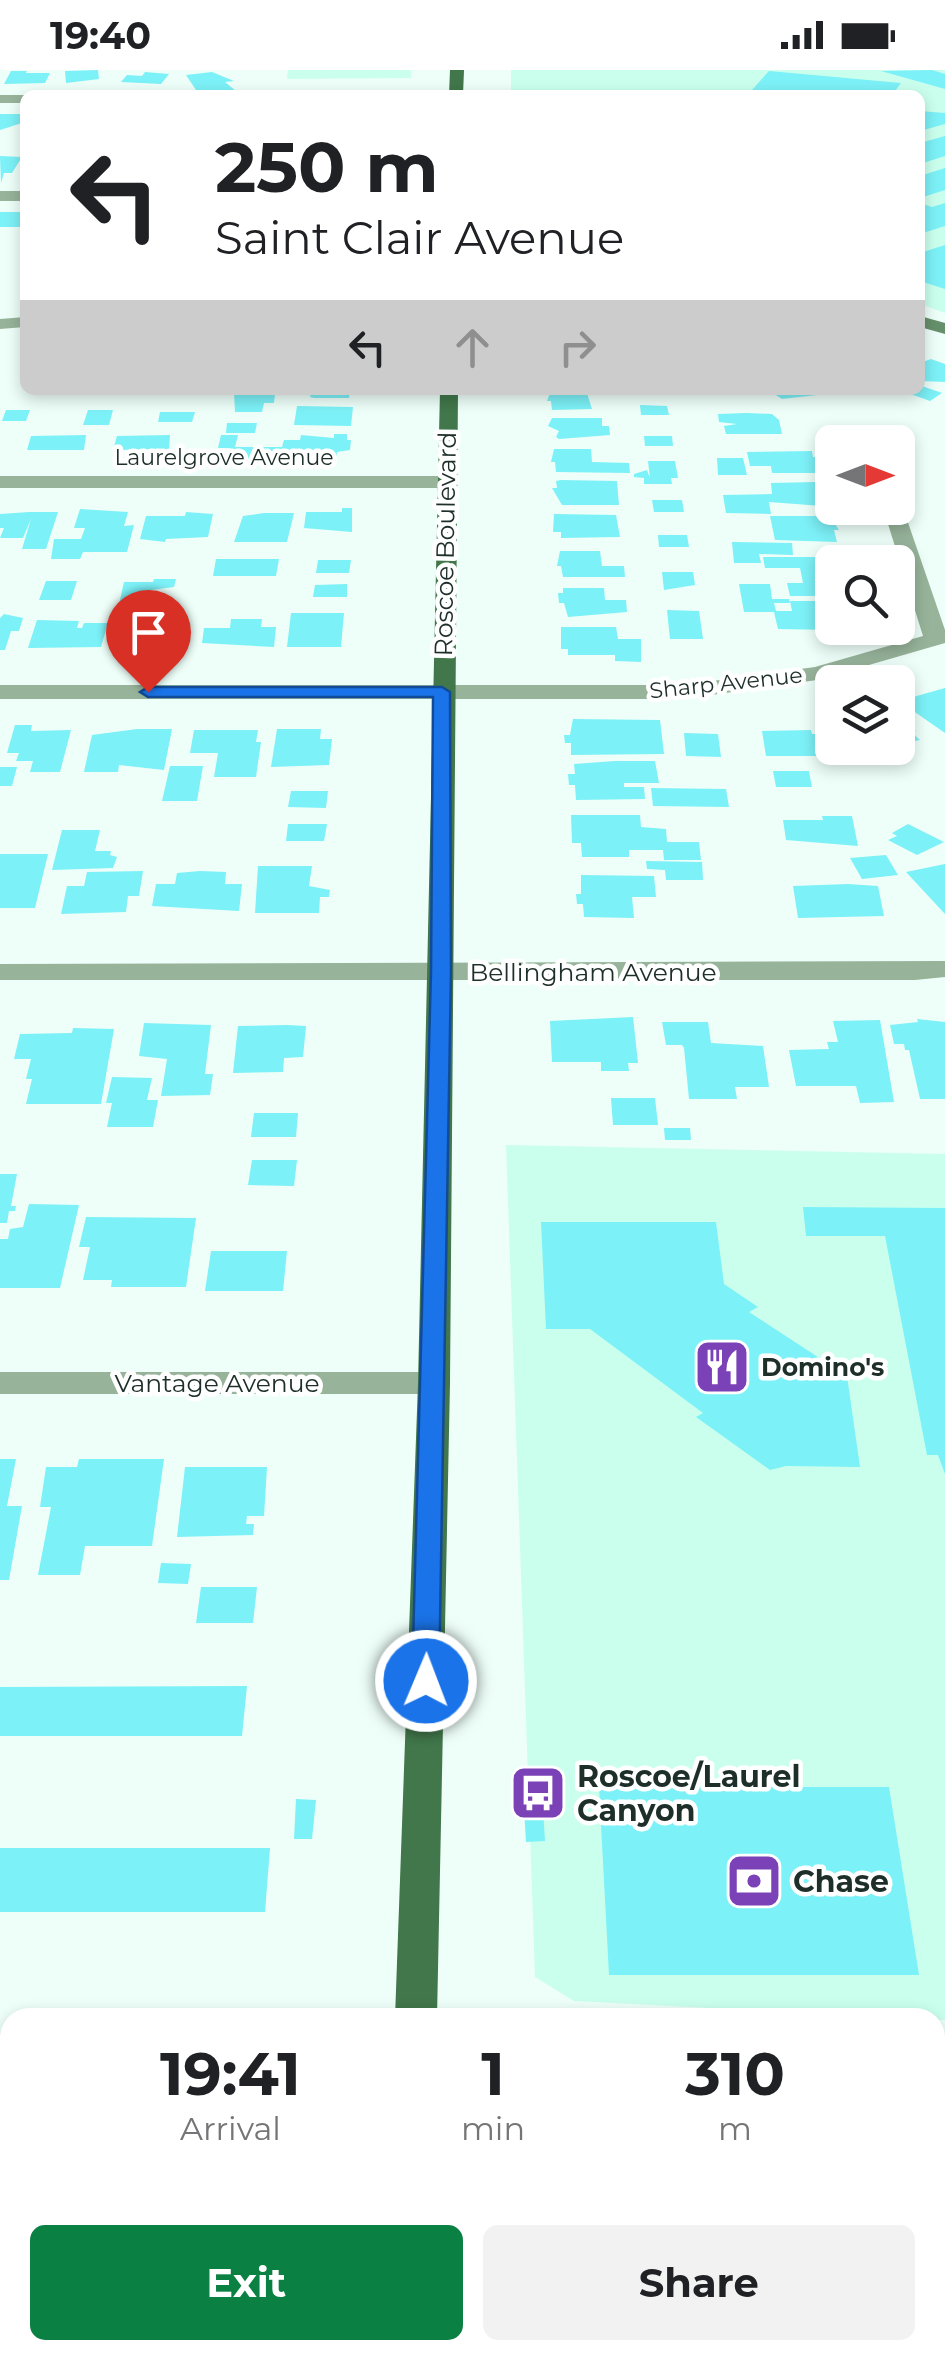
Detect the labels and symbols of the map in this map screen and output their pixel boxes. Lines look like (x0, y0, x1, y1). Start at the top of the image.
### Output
north arrow (815, 425, 915, 525)
street label: Roscoe Boulevard (428, 432, 462, 656)
street label: Laurelgrove Avenue (114, 444, 334, 471)
pin (106, 590, 191, 693)
street label: Sharp Avenue (648, 662, 804, 704)
street label: Bellingham Avenue (469, 957, 717, 987)
restaurant icon: Domino's (692, 1337, 752, 1397)
place label: Domino's (761, 1352, 884, 1382)
street label: Vantage Avenue (114, 1368, 320, 1398)
position arrow (374, 1629, 478, 1733)
place label: Roscoe/Laurel Canyon (577, 1758, 801, 1829)
bus stop icon: Roscoe/Laurel Canyon (508, 1763, 568, 1823)
bank icon: Chase (724, 1851, 784, 1911)
place label: Chase (793, 1863, 889, 1900)

